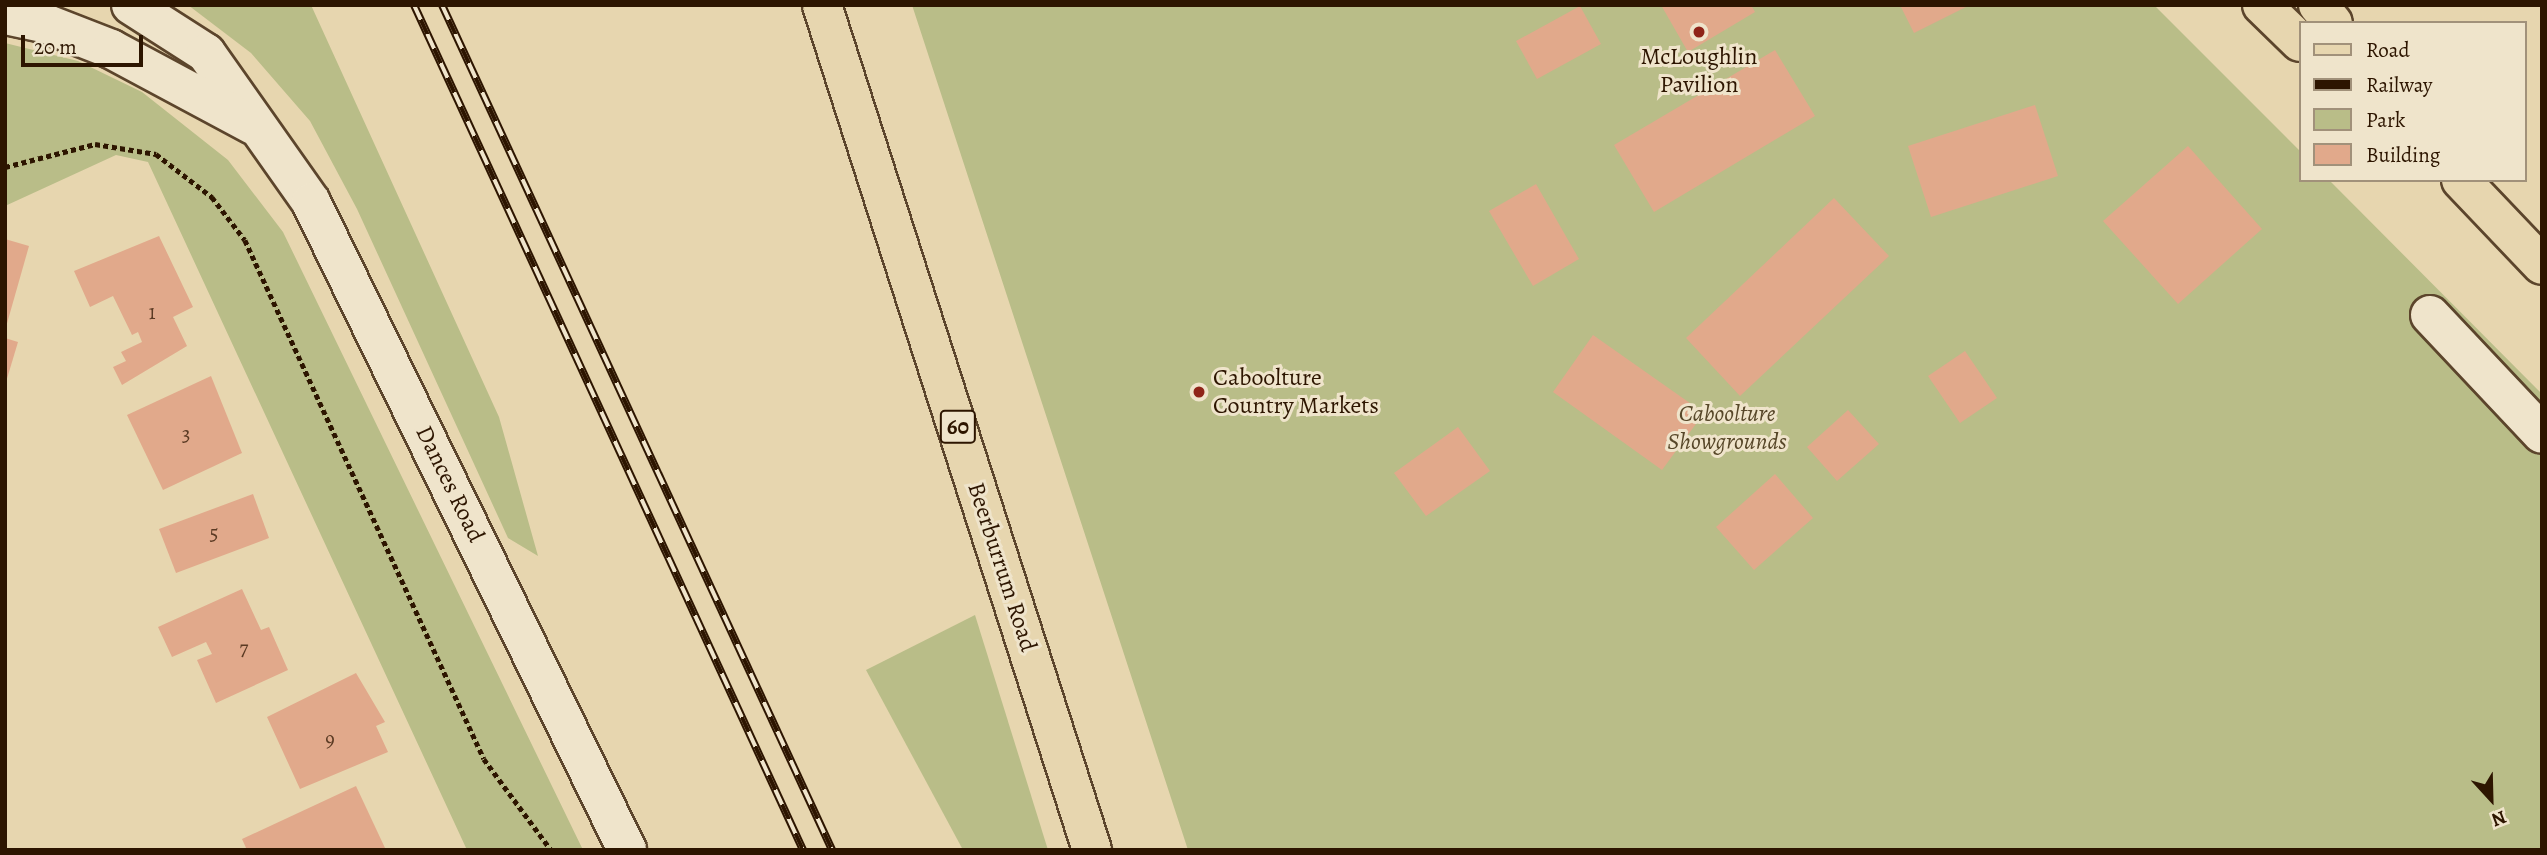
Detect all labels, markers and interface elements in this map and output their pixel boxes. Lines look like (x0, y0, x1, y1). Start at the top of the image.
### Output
scale bar (24, 21, 147, 65)
legend (2298, 21, 2526, 182)
marker: McLoughlin Pavilion (1691, 24, 1707, 40)
text: 20 m (34, 33, 77, 61)
text: Road (2366, 36, 2410, 64)
place label: McLoughlin Pavilion (1640, 43, 1758, 99)
text: Railway (2366, 71, 2432, 99)
text: Park (2366, 106, 2405, 134)
text: Building (2366, 141, 2440, 169)
house number: 1 (148, 299, 156, 325)
place label: Caboolture Country Markets (1213, 364, 1379, 420)
marker: Caboolture Country Markets (1191, 384, 1207, 400)
park label: Caboolture Showgrounds (1667, 400, 1787, 456)
road number: 60 (939, 408, 977, 446)
house number: 3 (182, 421, 190, 447)
street label: Dances Road (409, 421, 491, 547)
street label: Beerburrum Road (961, 479, 1043, 655)
house number: 5 (209, 520, 219, 546)
house number: 7 (240, 635, 248, 661)
house number: 9 (325, 726, 335, 752)
north arrow (2456, 764, 2526, 834)
text: N (2488, 804, 2510, 833)

